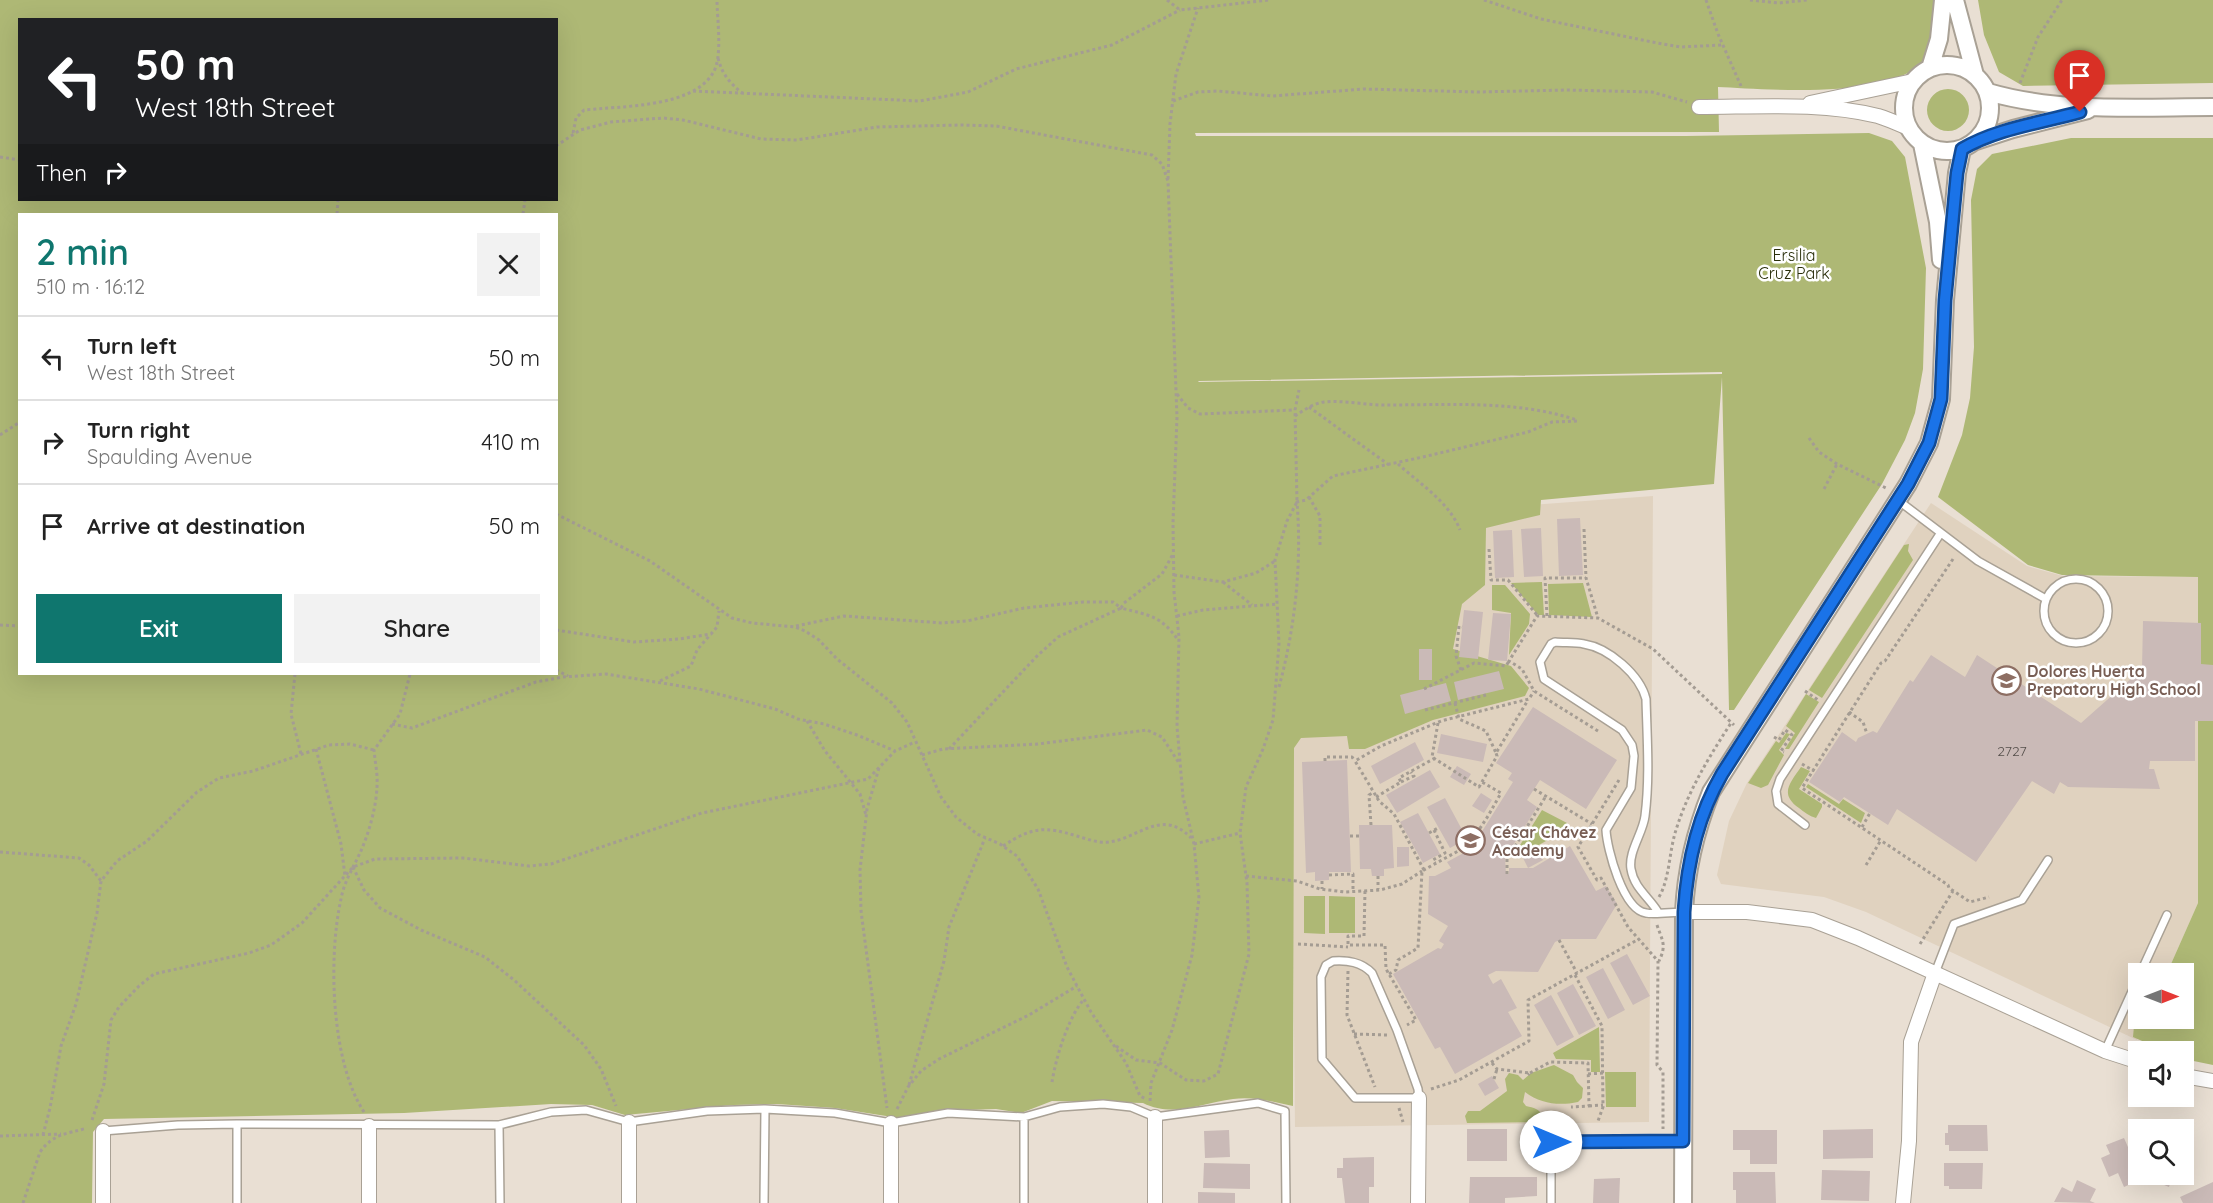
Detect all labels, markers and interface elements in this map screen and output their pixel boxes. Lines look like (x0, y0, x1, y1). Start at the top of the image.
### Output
text: 50 m (135, 38, 235, 91)
icon: left (36, 42, 114, 120)
pin (2054, 50, 2105, 112)
icon: arrive (2063, 59, 2096, 92)
text: West 18th Street (135, 90, 335, 124)
icon: right (99, 156, 132, 189)
text: Then (36, 159, 87, 187)
text: 2 min (36, 229, 129, 274)
button: close (477, 233, 540, 296)
park label: Ersilia Cruz Park (1758, 245, 1830, 283)
text: 510 m · 16:12 (36, 274, 145, 299)
text: Turn left (87, 332, 177, 360)
icon: left (36, 342, 69, 375)
text: 50 m (489, 344, 540, 372)
text: West 18th Street (87, 360, 235, 385)
text: Turn right (87, 416, 191, 444)
icon: right (36, 426, 69, 459)
text: 410 m (481, 428, 540, 456)
text: Spaulding Avenue (87, 444, 252, 469)
icon: arrive (36, 510, 69, 543)
text: Arrive at destination (87, 512, 305, 540)
text: 50 m (489, 512, 540, 540)
button: Exit (36, 594, 282, 663)
button: Share (294, 594, 540, 663)
place label: Dolores Huerta Prepatory High School (2027, 661, 2201, 699)
school or university icon: Dolores Huerta Prepatory High School (1990, 664, 2022, 696)
house number: 2727 (1997, 742, 2027, 760)
place label: César Chávez Academy (1492, 822, 1596, 860)
school or university icon: César Chávez Academy (1455, 825, 1487, 857)
north arrow (2128, 963, 2194, 1029)
map controls (2128, 963, 2194, 1185)
button: sound (2128, 1041, 2194, 1107)
position arrow (1519, 1110, 1583, 1174)
button: search (2128, 1119, 2194, 1185)

